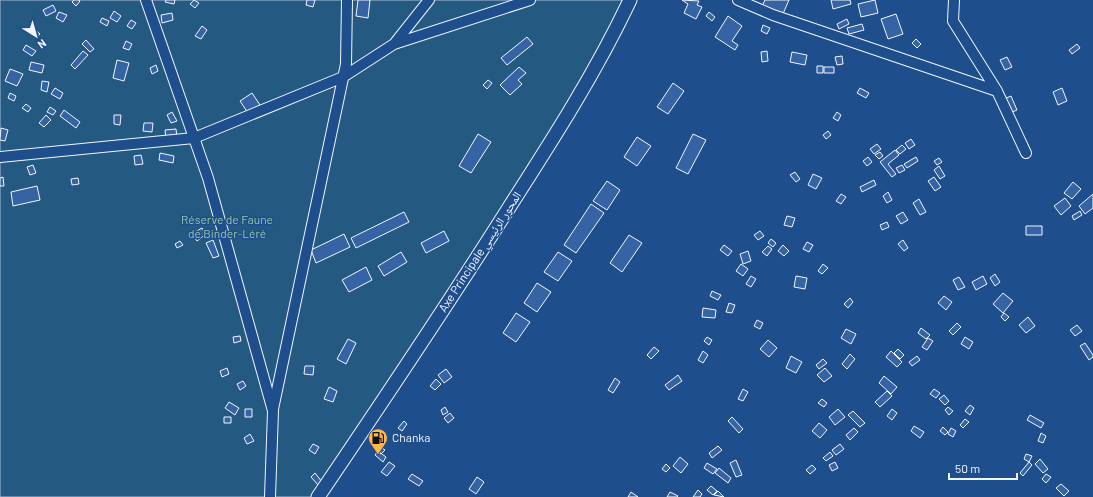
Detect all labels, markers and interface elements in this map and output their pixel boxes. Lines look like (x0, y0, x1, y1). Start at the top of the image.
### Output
north arrow (16, 16, 56, 56)
text: N (35, 37, 49, 52)
street label: Axe Principale المحور الرئيسي (435, 188, 527, 317)
park label: Réserve de Faune de Binder-Léré (181, 212, 273, 240)
fuel station icon: Chanka (367, 427, 389, 455)
place label: Chanka (392, 430, 430, 444)
scale bar (949, 455, 1017, 481)
text: 50 m (955, 461, 980, 475)

